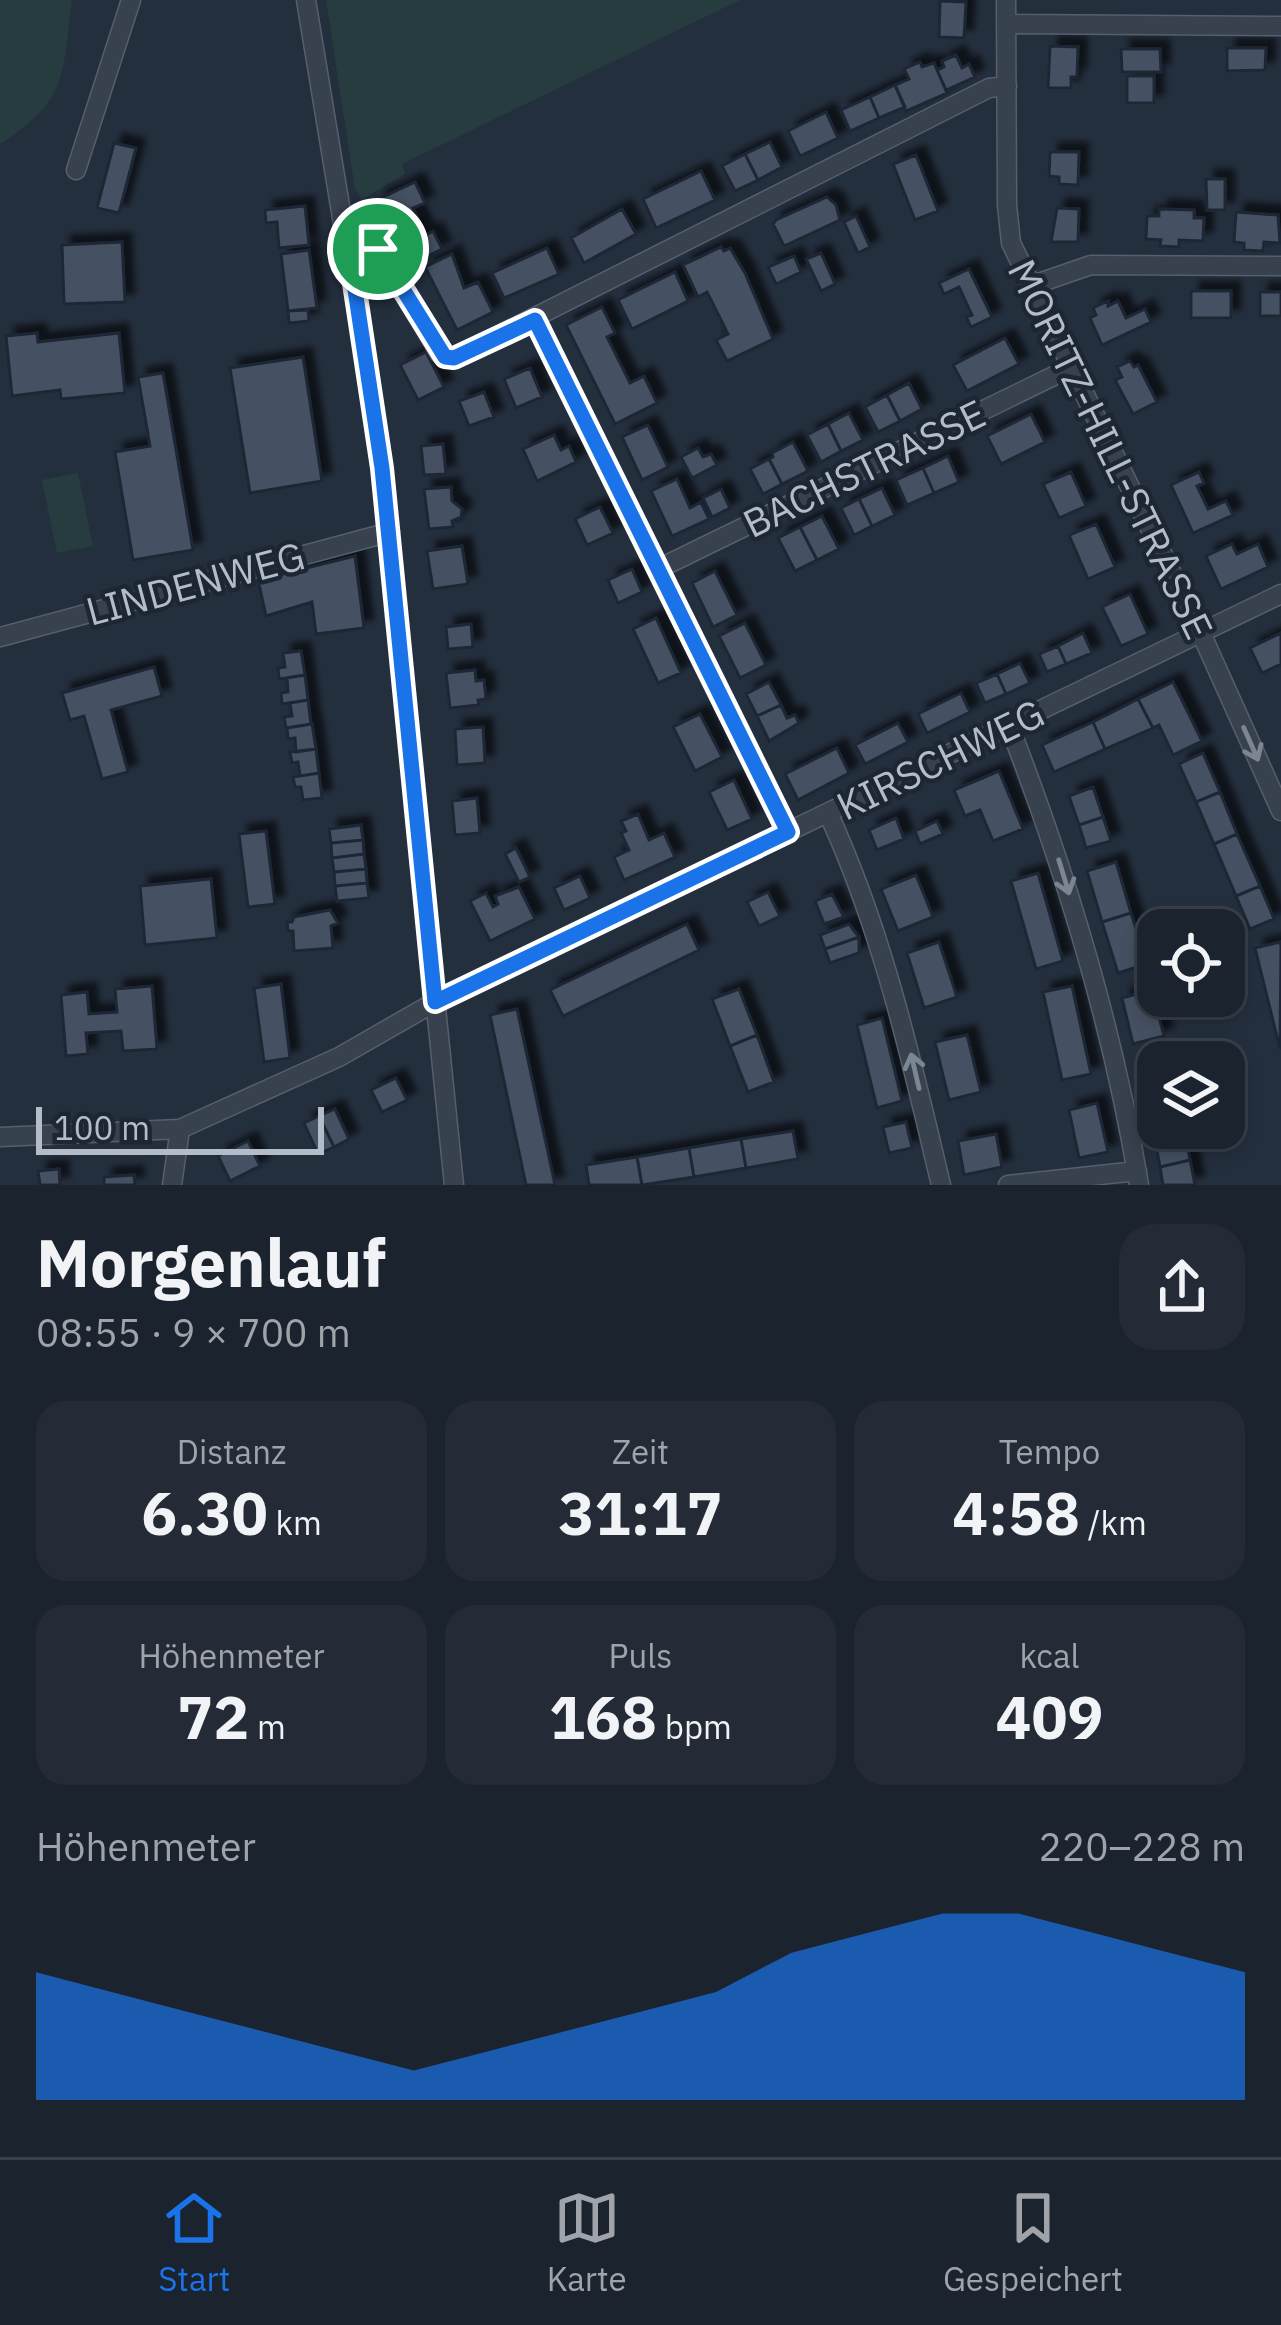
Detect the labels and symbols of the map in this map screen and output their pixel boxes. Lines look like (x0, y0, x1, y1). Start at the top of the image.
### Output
pin (327, 198, 429, 300)
street label: MORITZ-HILL-STRASSE (997, 251, 1225, 647)
street label: BACHSTRASSE (734, 387, 994, 549)
street label: LINDENWEG (80, 529, 310, 637)
street label: KIRSCHWEG (828, 687, 1052, 831)
one-way arrow (1241, 725, 1263, 761)
one-way arrow (1055, 857, 1077, 895)
one-way arrow (903, 1052, 925, 1090)
scale bar (36, 1101, 324, 1154)

